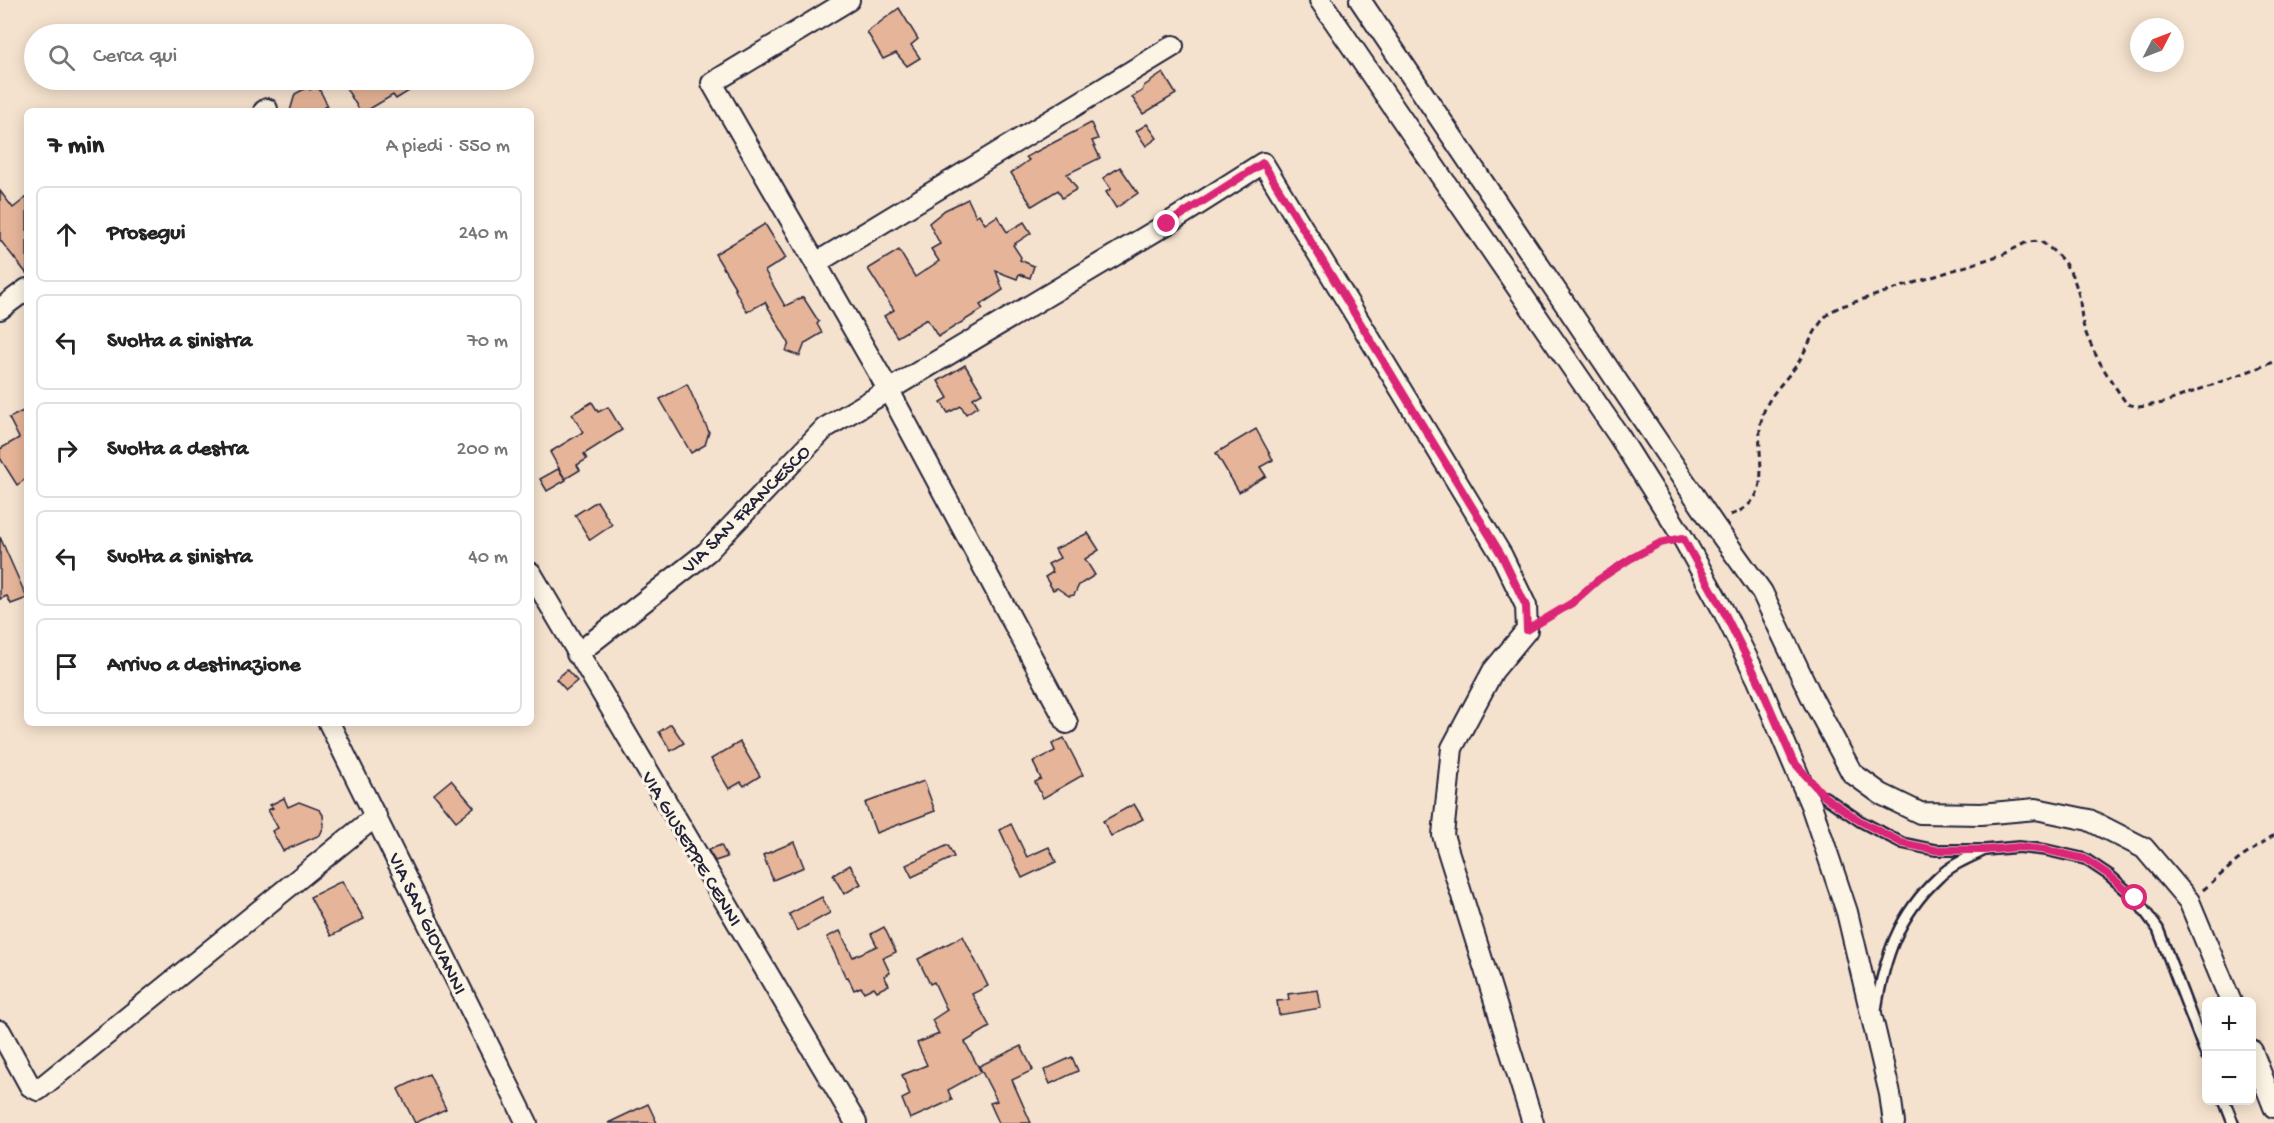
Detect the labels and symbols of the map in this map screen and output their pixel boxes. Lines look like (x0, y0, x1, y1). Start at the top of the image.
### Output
north arrow (2130, 18, 2184, 72)
route end (1153, 210, 1179, 236)
street label: VIA SAN FRANCESCO (678, 441, 817, 580)
street label: VIA GIUSEPPE CENNI (634, 767, 745, 931)
street label: VIA SAN GIOVANNI (381, 849, 470, 999)
route start (2121, 884, 2147, 910)

